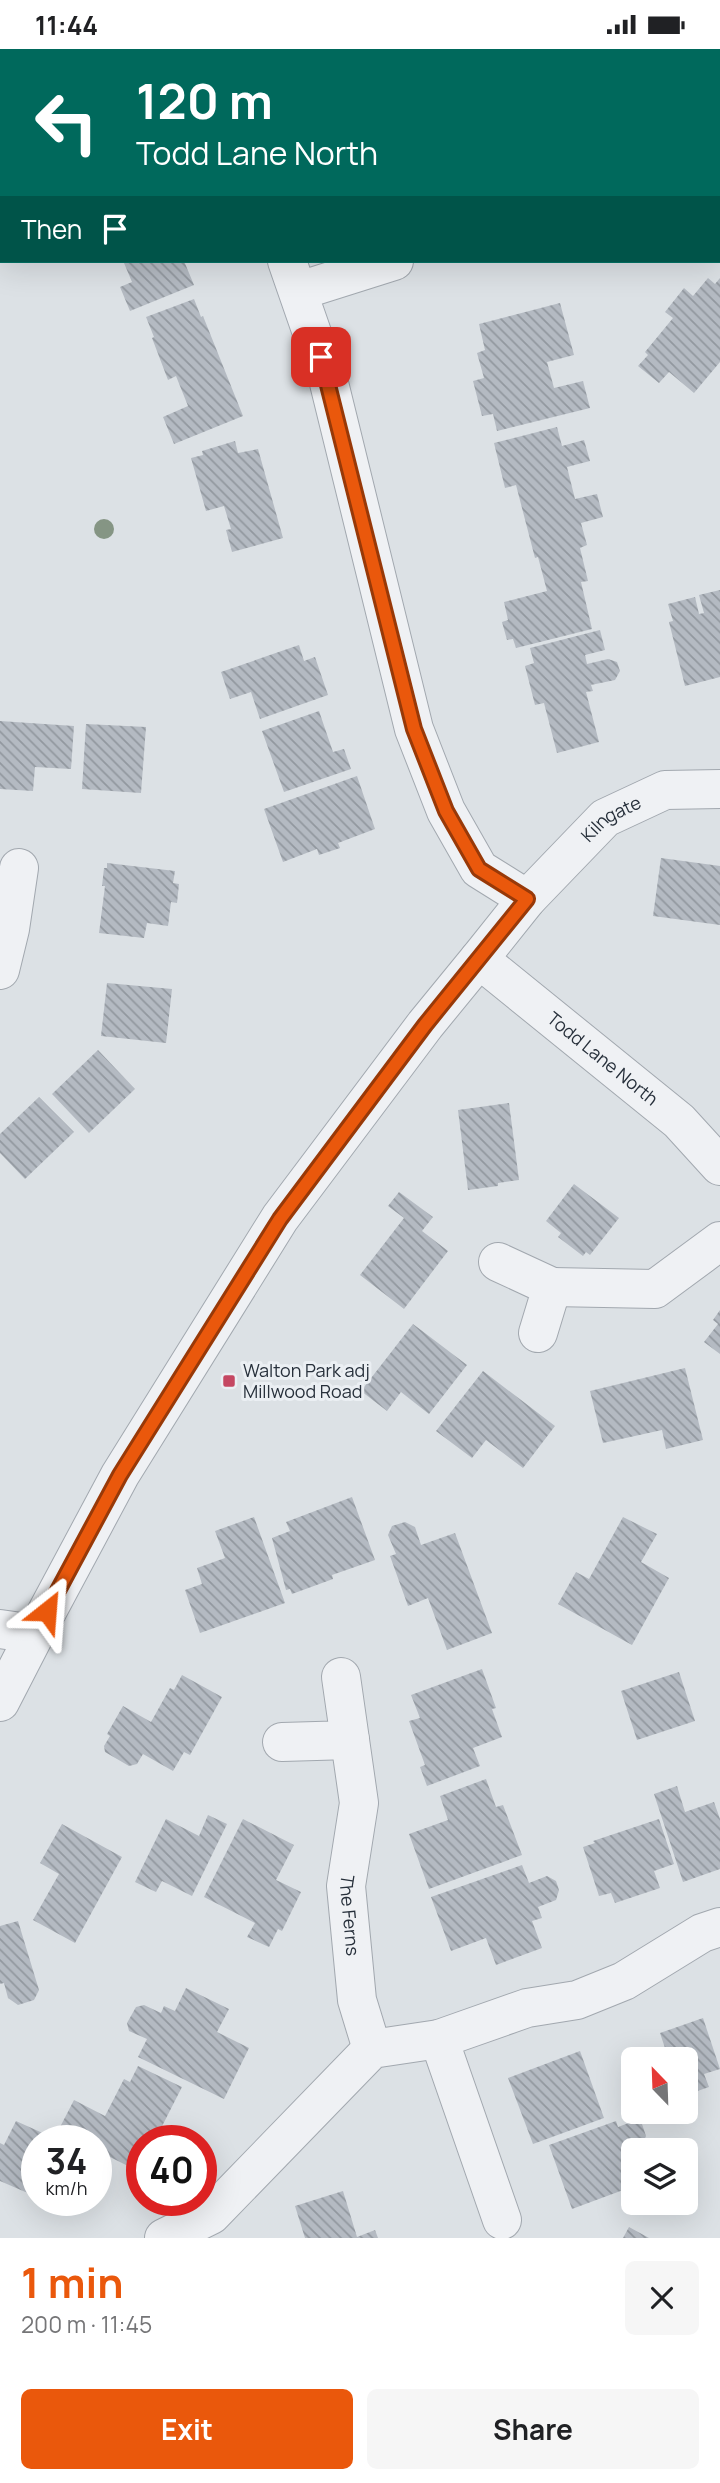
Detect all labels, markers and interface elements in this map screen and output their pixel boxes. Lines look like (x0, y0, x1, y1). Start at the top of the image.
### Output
text: 11:44 (35, 7, 98, 43)
text: 120 m (136, 67, 273, 134)
icon: left (21, 77, 112, 168)
text: Todd Lane North (136, 131, 378, 175)
icon: arrive (96, 210, 134, 248)
text: Then (21, 211, 82, 247)
pin (291, 327, 351, 387)
icon: arrive (302, 338, 340, 376)
street label: Kilngate (575, 790, 645, 847)
street label: Todd Lane North (543, 1006, 664, 1110)
place label: Walton Park adj Millwood Road (243, 1358, 370, 1403)
marker: Walton Park adj Millwood Road (221, 1373, 237, 1389)
position arrow (10, 1574, 84, 1648)
street label: The Ferns (335, 1873, 366, 1957)
north arrow (621, 2047, 698, 2125)
map controls (621, 2047, 698, 2215)
speed limit sign: 40 (126, 2125, 217, 2216)
text: 34 (46, 2137, 87, 2185)
button: layers (621, 2138, 698, 2215)
text: km/h (46, 2176, 87, 2200)
text: 1 min (21, 2253, 124, 2311)
button: close (625, 2261, 699, 2335)
text: 200 m · 11:45 (21, 2308, 152, 2340)
button: Exit (21, 2389, 353, 2469)
button: Share (367, 2389, 699, 2469)

